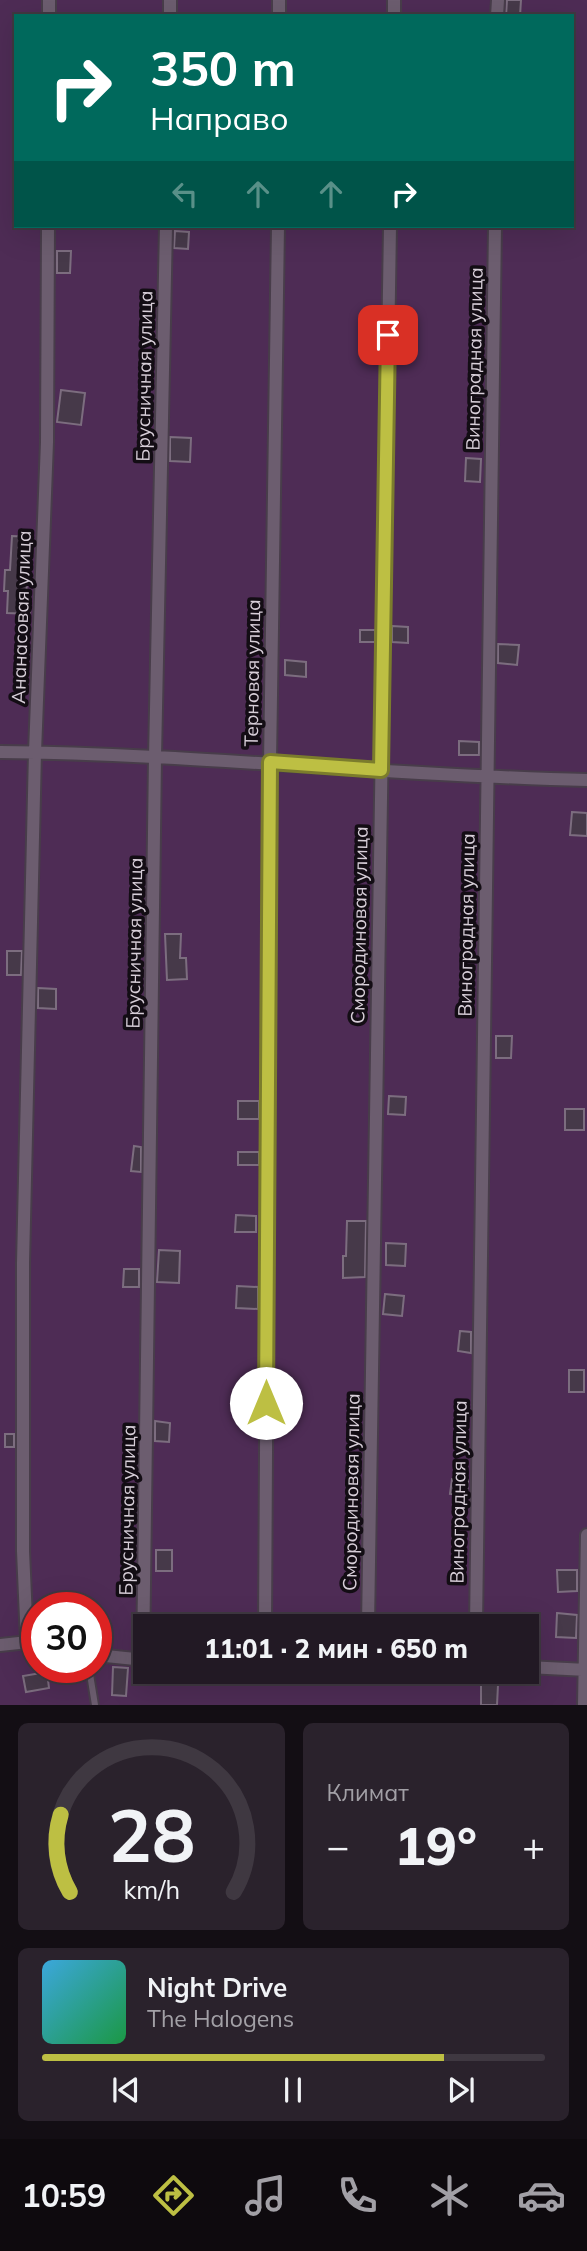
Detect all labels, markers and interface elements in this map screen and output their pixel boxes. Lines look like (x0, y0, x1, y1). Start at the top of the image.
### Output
text: 350 m (150, 37, 296, 98)
icon: right (35, 42, 126, 133)
text: Направо (150, 98, 289, 138)
icon: left (166, 175, 204, 213)
icon: ahead (239, 175, 277, 213)
icon: ahead (312, 175, 350, 213)
icon: right (385, 175, 423, 213)
street label: Виноградная улица (460, 267, 488, 451)
street label: Брусничная улица (131, 290, 157, 462)
pin (358, 305, 418, 365)
icon: arrive (369, 316, 407, 354)
street label: Ананасовая улица (6, 530, 36, 704)
street label: Терновая улица (239, 599, 265, 747)
street label: Смородиновая улица (345, 826, 373, 1024)
street label: Виноградная улица (452, 833, 480, 1017)
street label: Брусничная улица (121, 857, 147, 1029)
position arrow (229, 1366, 303, 1440)
street label: Смородиновая улица (337, 1393, 365, 1591)
street label: Виноградная улица (444, 1400, 472, 1584)
street label: Брусничная улица (114, 1424, 140, 1596)
speed limit sign: 30 (21, 1592, 112, 1683)
text: 11:01 · 2 мин · 650 m (204, 1632, 468, 1665)
text: Климат (327, 1778, 409, 1807)
text: 28 (108, 1790, 195, 1881)
text: 19° (395, 1813, 477, 1878)
text: − (327, 1822, 349, 1870)
text: + (522, 1822, 545, 1870)
text: km/h (123, 1874, 180, 1905)
text: Night Drive (147, 1971, 287, 2004)
text: The Halogens (147, 2004, 294, 2033)
icon: previous (107, 2071, 145, 2109)
icon: pause (274, 2071, 312, 2109)
icon: next (442, 2071, 480, 2109)
icon: directions (149, 2171, 198, 2220)
icon: music (241, 2171, 290, 2220)
icon: phone (333, 2171, 382, 2220)
icon: climate (425, 2171, 474, 2220)
icon: car (517, 2171, 566, 2220)
text: 10:59 (21, 2175, 106, 2215)

